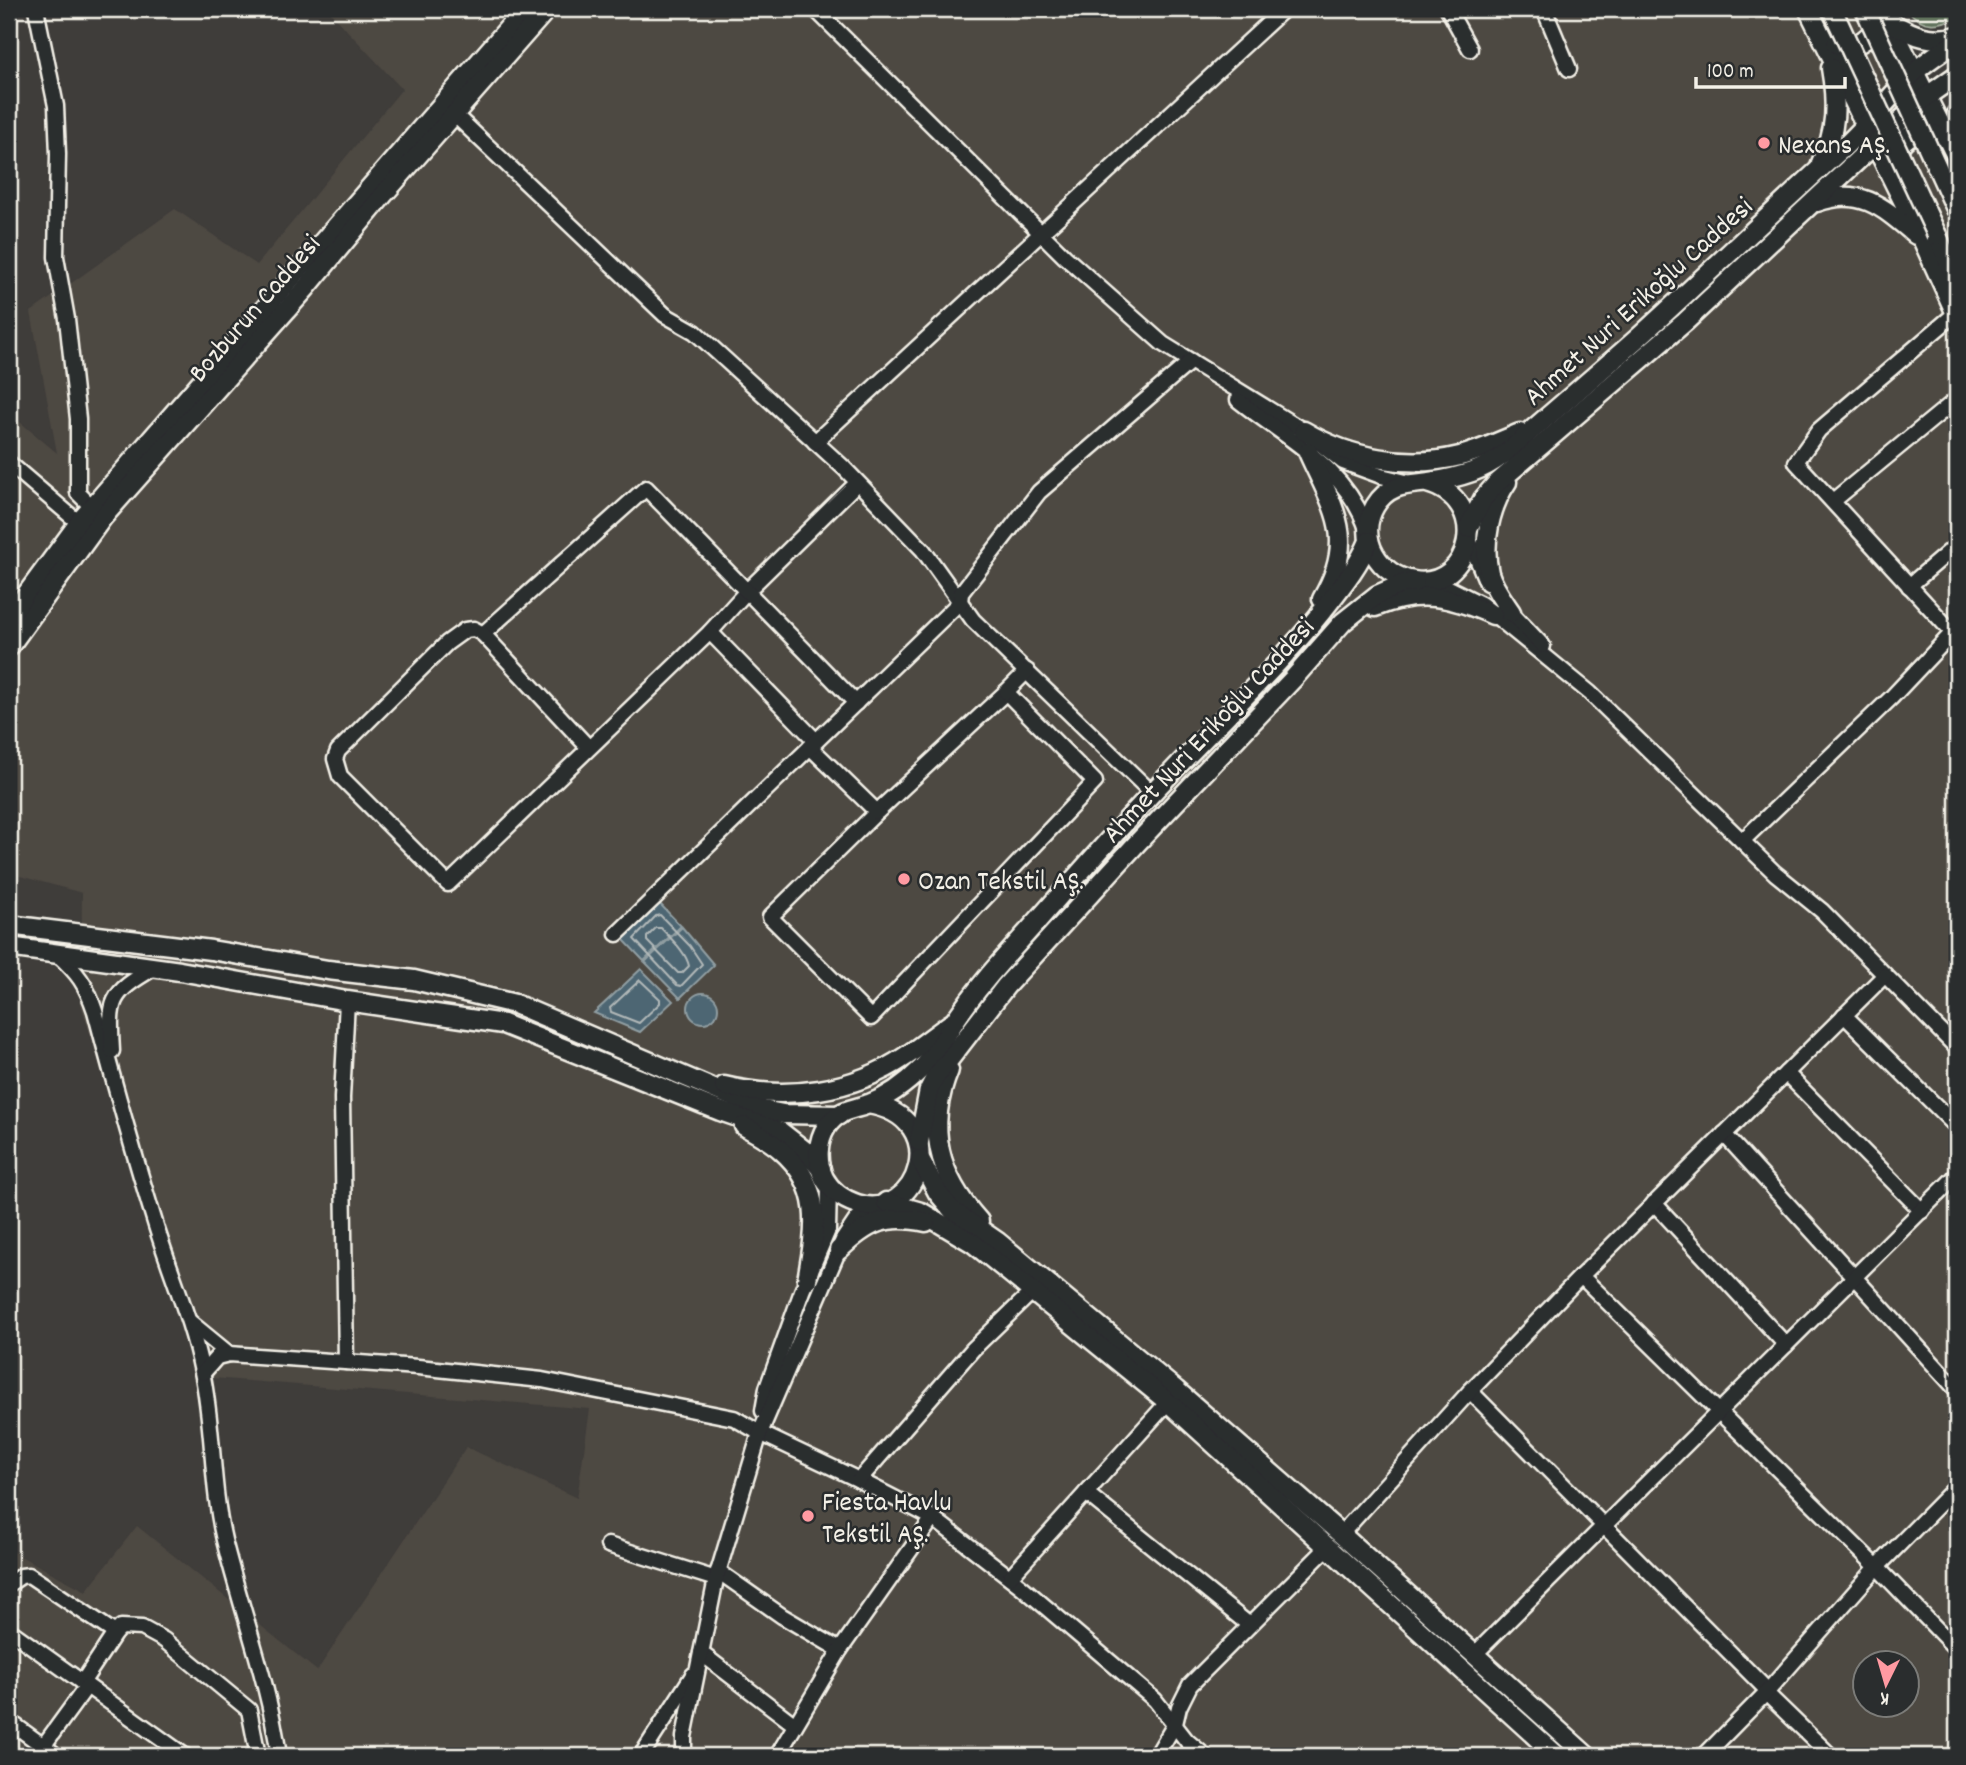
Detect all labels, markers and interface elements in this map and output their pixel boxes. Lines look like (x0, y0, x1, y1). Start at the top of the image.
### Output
scale bar (1696, 46, 1845, 90)
text: 100 m (1707, 58, 1754, 88)
place label: Nexans AŞ. (1778, 128, 1890, 168)
marker: Nexans AŞ. (1756, 135, 1772, 151)
street label: Ahmet Nuri Erikoğlu Caddesi (1517, 190, 1764, 418)
street label: Bozburun Caddesi (181, 227, 333, 393)
street label: Ahmet Nuri Erikoğlu Caddesi (1095, 610, 1326, 854)
place label: Ozan Tekstil AŞ. (918, 864, 1084, 904)
marker: Ozan Tekstil AŞ. (896, 871, 912, 887)
place label: Fiesta Havlu Tekstil AŞ. (822, 1485, 951, 1557)
marker: Fiesta Havlu Tekstil AŞ. (800, 1508, 816, 1524)
north arrow (1850, 1650, 1920, 1720)
text: K (1879, 1684, 1890, 1711)

